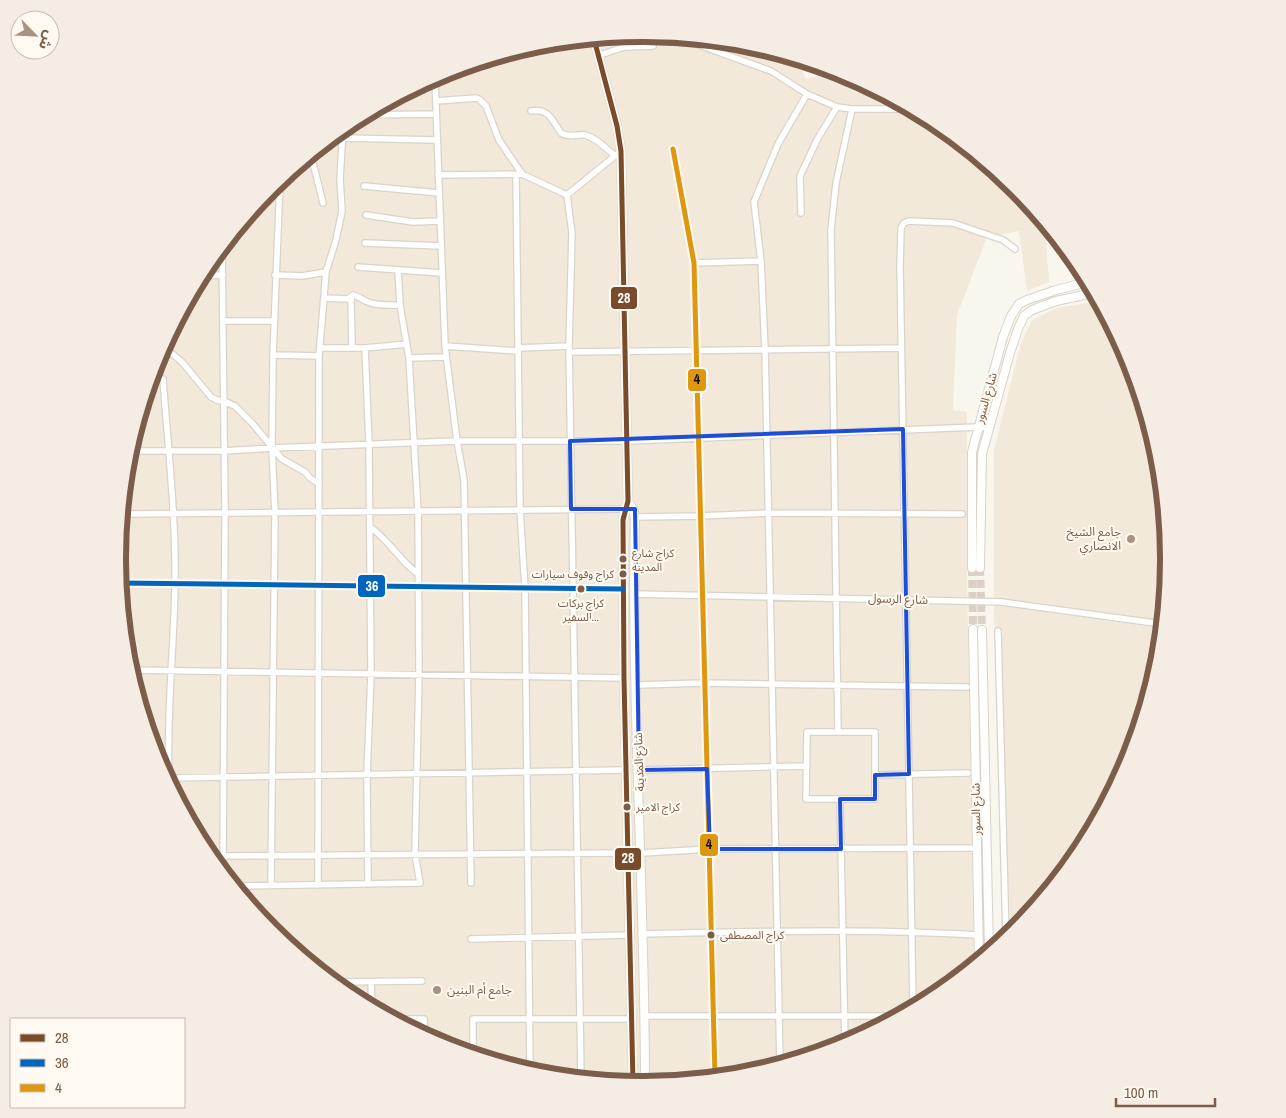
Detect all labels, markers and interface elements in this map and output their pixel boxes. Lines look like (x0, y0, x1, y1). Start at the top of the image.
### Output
north arrow (10, 10, 60, 60)
text: ش (35, 28, 59, 53)
line badge: 28 (610, 286, 638, 310)
text: 28 (618, 289, 630, 307)
line badge: 4 (687, 368, 707, 392)
text: 4 (694, 370, 701, 388)
street label: شارع السور (971, 371, 1002, 427)
place label: جامع الشيخ الانصاري (1067, 524, 1121, 556)
marker: جامع الشيخ الانصاري (1125, 533, 1137, 545)
place label: كراج شارع المدينه (632, 546, 675, 574)
marker: كراج شارع المدينه (618, 554, 628, 564)
place label: كراج وقوف سيارات (532, 567, 614, 582)
marker: كراج وقوف سيارات (618, 569, 628, 579)
line badge: 36 (357, 574, 386, 598)
text: 36 (366, 577, 378, 595)
marker: كراج بركات السفير... (576, 584, 586, 594)
street label: شارع الرسول (868, 590, 928, 609)
place label: كراج بركات السفير... (558, 596, 605, 624)
street label: شارع المدينة (630, 732, 649, 792)
street label: شارع السور (968, 783, 985, 836)
place label: كراج الامير (635, 800, 680, 815)
marker: كراج الامير (622, 802, 632, 812)
line badge: 4 (699, 833, 719, 857)
text: 4 (706, 835, 713, 853)
line badge: 28 (614, 847, 642, 871)
text: 28 (622, 849, 634, 867)
place label: كراج المصطفى (720, 928, 785, 943)
marker: كراج المصطفى (706, 930, 716, 940)
place label: جامع أم البنين (447, 982, 512, 999)
marker: جامع أم البنين (431, 984, 443, 996)
legend (10, 1018, 185, 1108)
text: 28 (55, 1027, 69, 1048)
text: 36 (55, 1052, 69, 1073)
scale bar (1116, 1076, 1215, 1108)
text: 4 (55, 1077, 62, 1098)
text: 100 m (1124, 1082, 1158, 1103)

